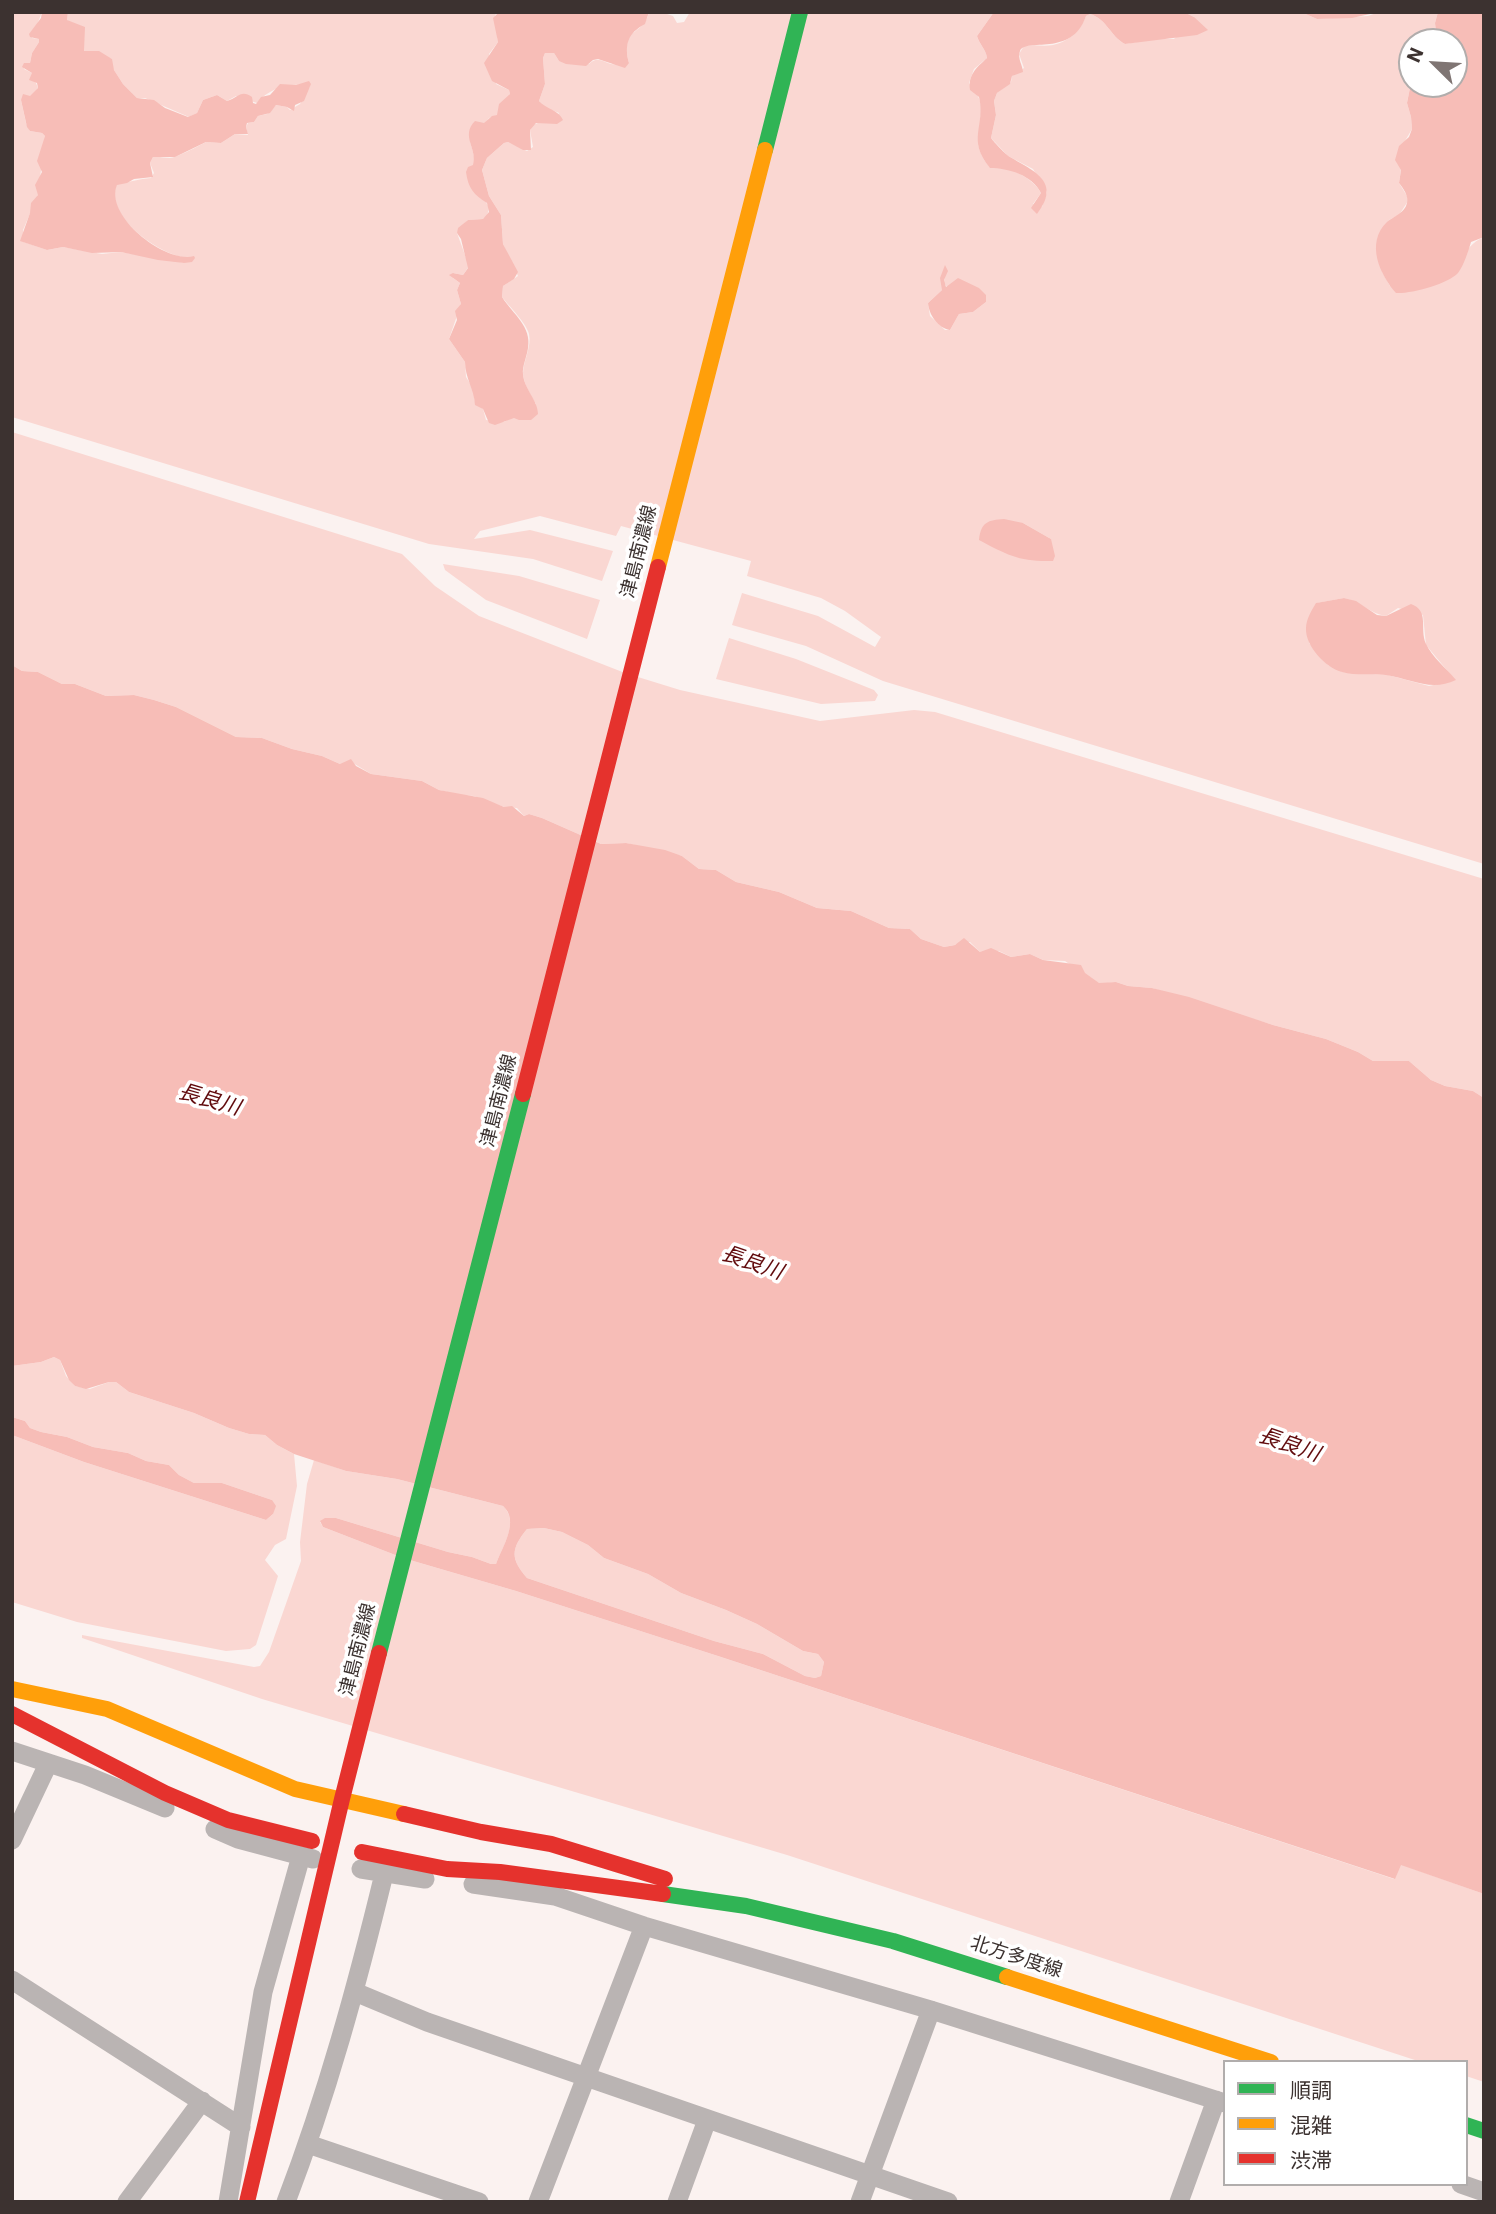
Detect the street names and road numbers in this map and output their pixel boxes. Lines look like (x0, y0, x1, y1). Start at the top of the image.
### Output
street label: 津島南濃線 (617, 503, 663, 601)
street label: 津島南濃線 (477, 1052, 523, 1150)
street label: 津島南濃線 (336, 1601, 382, 1699)
street label: 北方多度線 (967, 1932, 1065, 1984)

